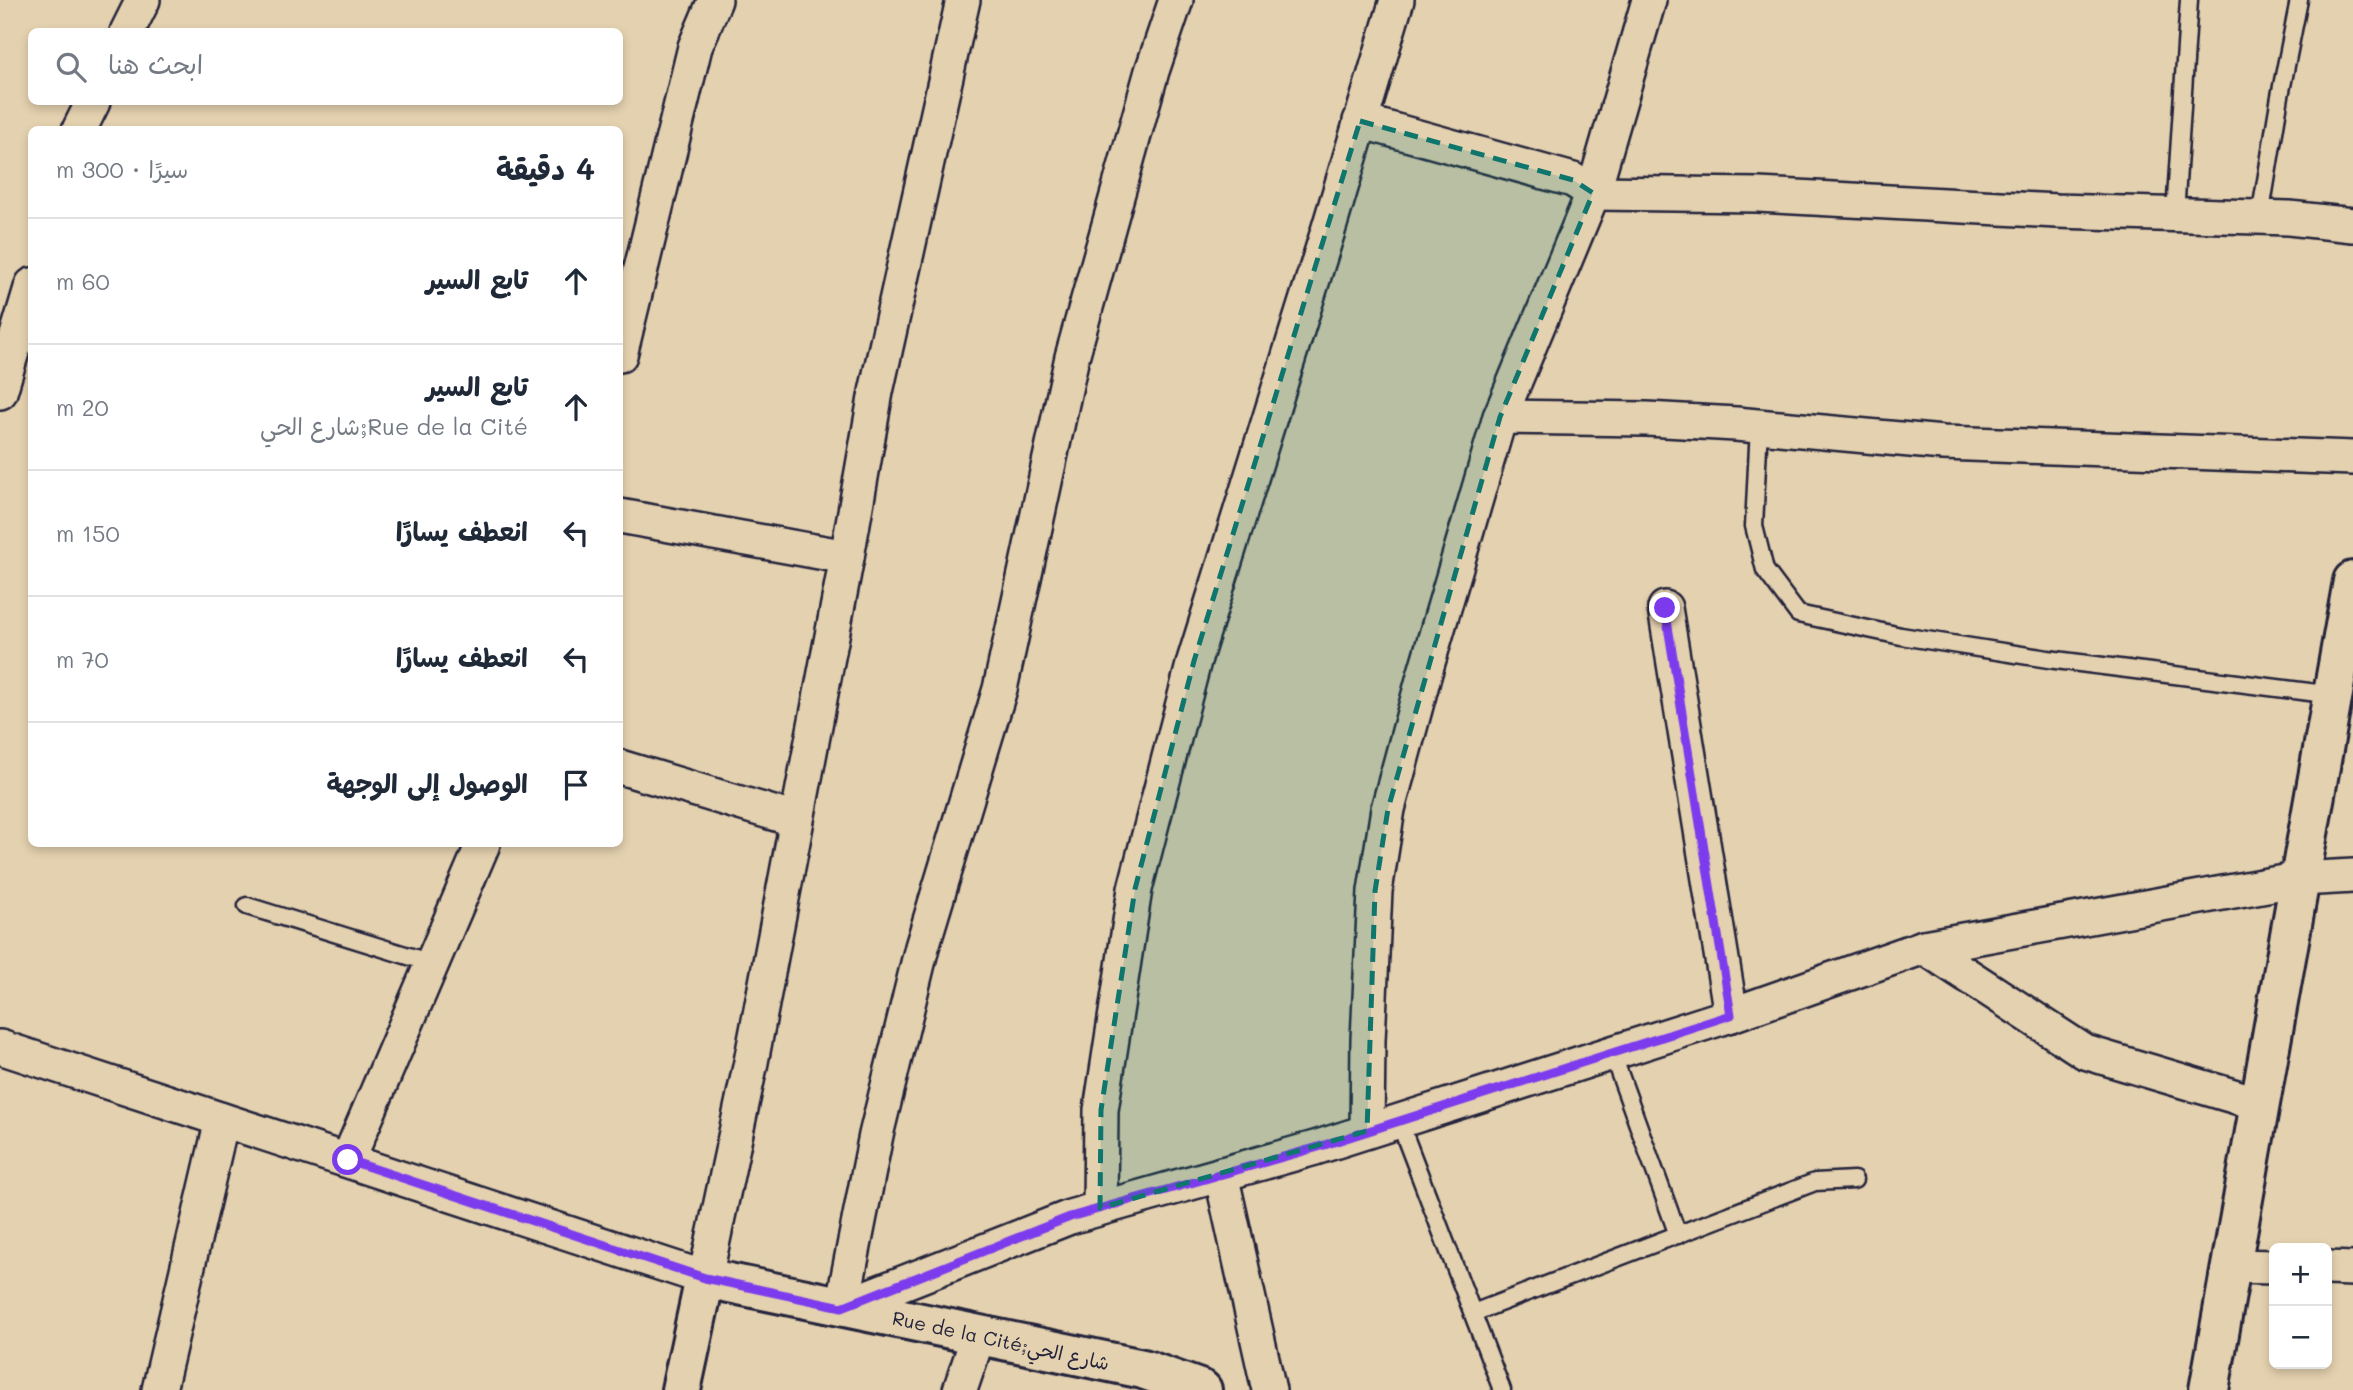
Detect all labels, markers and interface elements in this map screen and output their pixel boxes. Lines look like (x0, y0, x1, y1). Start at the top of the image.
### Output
search box (28, 28, 623, 105)
text: ابحث هنا (108, 47, 203, 81)
icon: search (52, 48, 90, 86)
text: 4 دقيقة (496, 148, 595, 188)
text: سيرًا · 300 m (56, 154, 188, 184)
text: تابع السير (426, 262, 528, 296)
icon: ahead (557, 262, 595, 300)
text: 60 m (56, 266, 110, 296)
text: تابع السير (426, 369, 528, 403)
icon: ahead (557, 388, 595, 426)
text: 20 m (56, 392, 109, 422)
text: Rue de la Cité;شارع الحي (260, 411, 528, 441)
text: انعطف يسارًا (396, 514, 528, 548)
icon: left (557, 514, 595, 552)
text: 150 m (56, 518, 120, 548)
route end (1649, 592, 1680, 623)
text: انعطف يسارًا (396, 640, 528, 674)
icon: left (557, 640, 595, 678)
text: 70 m (56, 644, 109, 674)
text: الوصول إلى الوجهة (326, 766, 528, 800)
icon: arrive (557, 766, 595, 804)
route start (332, 1144, 363, 1175)
map controls (2269, 1243, 2332, 1369)
button: + (2269, 1243, 2332, 1306)
street label: Rue de la Cité;شارع الحي (889, 1305, 1112, 1380)
button: − (2269, 1306, 2332, 1369)

